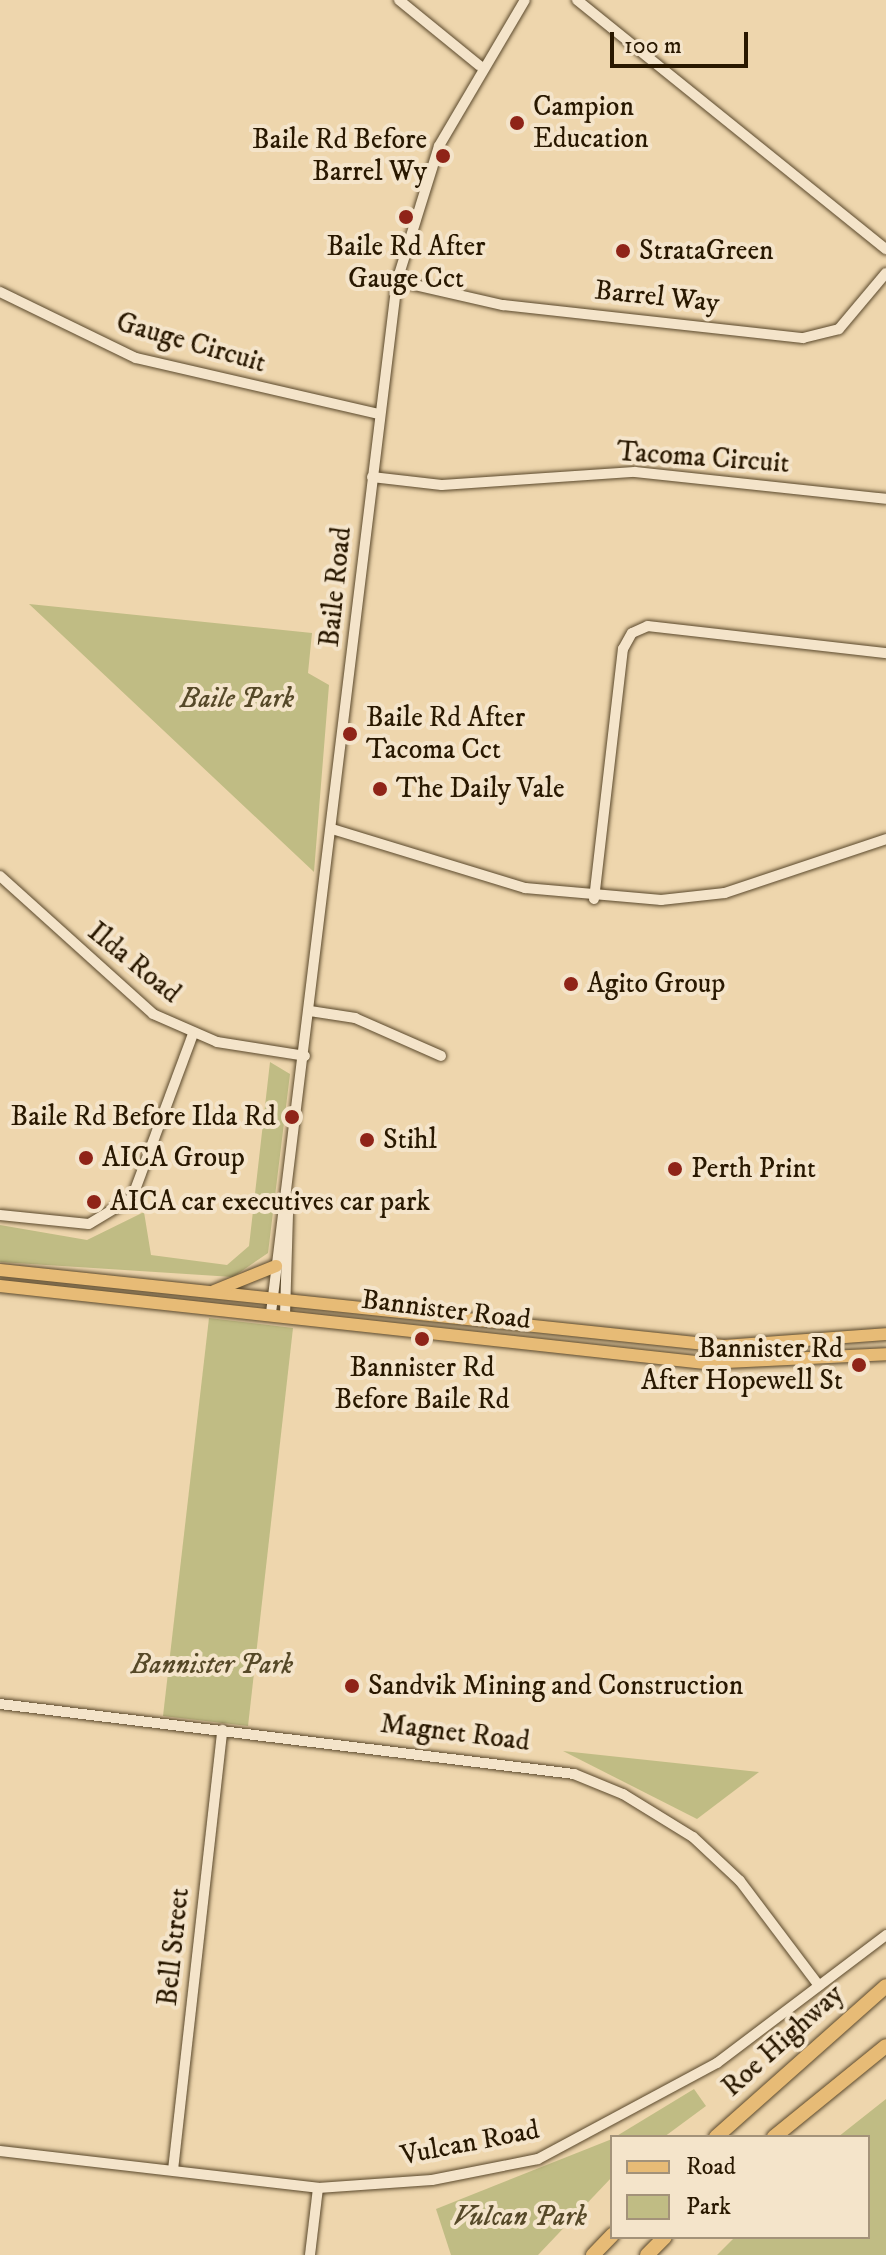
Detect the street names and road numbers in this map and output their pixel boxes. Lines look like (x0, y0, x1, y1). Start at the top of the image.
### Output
street label: Barrel Way (593, 274, 721, 320)
street label: Gauge Circuit (112, 306, 270, 380)
street label: Tacoma Circuit (616, 435, 790, 481)
street label: Baile Road (313, 525, 359, 649)
street label: Ilda Road (81, 915, 187, 1011)
street label: Bannister Road (359, 1283, 533, 1337)
street label: Magnet Road (378, 1707, 532, 1759)
street label: Bell Street (151, 1886, 197, 2008)
street label: Roe Highway (715, 1978, 851, 2104)
street label: Vulcan Road (398, 2113, 542, 2173)

